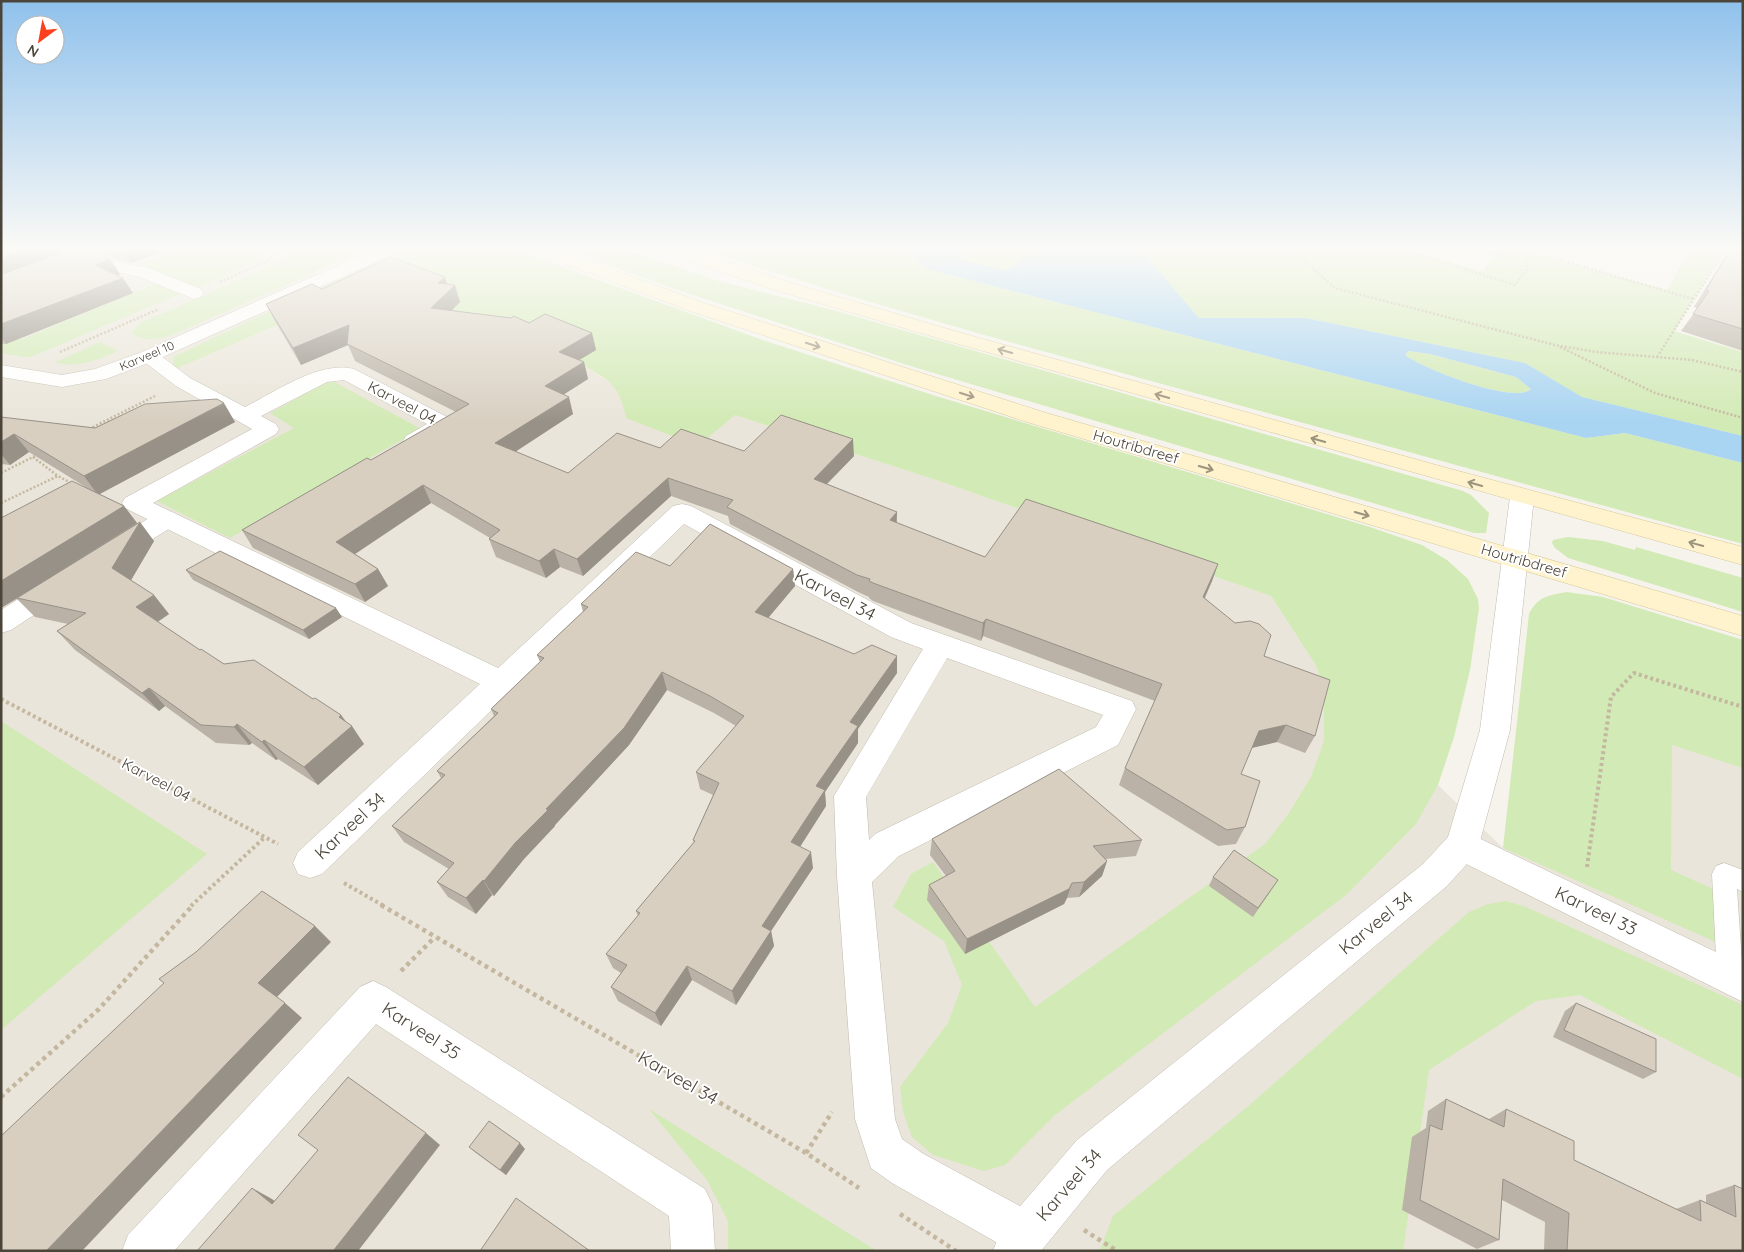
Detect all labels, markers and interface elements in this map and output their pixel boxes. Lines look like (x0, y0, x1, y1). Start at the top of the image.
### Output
north arrow (15, 15, 65, 65)
text: N (24, 41, 42, 61)
street label: Karveel 10 (117, 337, 176, 374)
one-way arrow (804, 341, 820, 350)
one-way arrow (998, 346, 1014, 356)
street label: Karveel 04 (365, 377, 440, 429)
one-way arrow (1154, 390, 1170, 400)
one-way arrow (959, 391, 975, 401)
street label: Houtribdreef (1091, 425, 1182, 468)
one-way arrow (1311, 434, 1327, 444)
one-way arrow (1198, 463, 1214, 473)
one-way arrow (1467, 478, 1483, 488)
one-way arrow (1354, 509, 1370, 519)
one-way arrow (1688, 538, 1704, 548)
street label: Houtribdreef (1479, 539, 1570, 582)
street label: Karveel 34 (791, 564, 880, 626)
street label: Karveel 04 (119, 754, 194, 806)
street label: Karveel 34 (309, 787, 390, 864)
street label: Karveel 33 (1551, 881, 1641, 940)
street label: Karveel 34 (1334, 886, 1417, 959)
street label: Karveel 35 (378, 997, 465, 1064)
street label: Karveel 34 (634, 1045, 722, 1110)
street label: Karveel 34 (1031, 1144, 1106, 1226)

